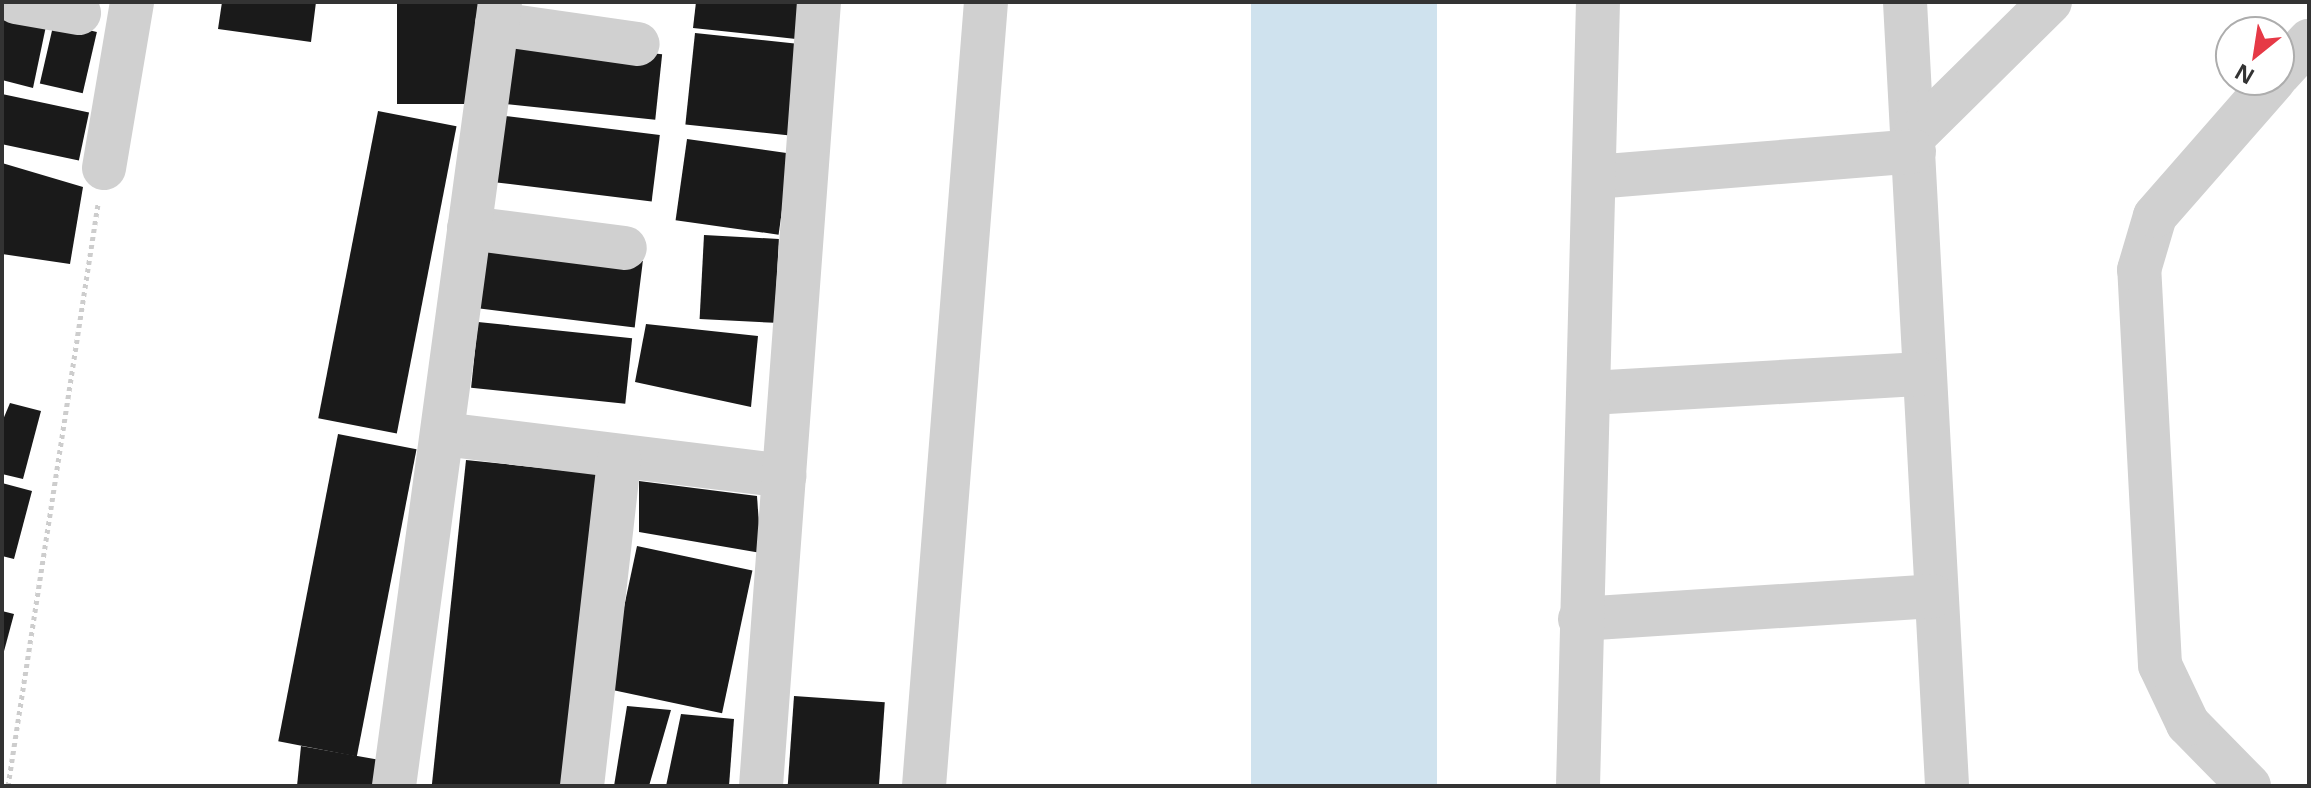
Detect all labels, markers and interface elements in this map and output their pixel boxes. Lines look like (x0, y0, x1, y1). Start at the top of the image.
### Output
north arrow (2215, 16, 2295, 96)
text: N (2229, 58, 2259, 93)

